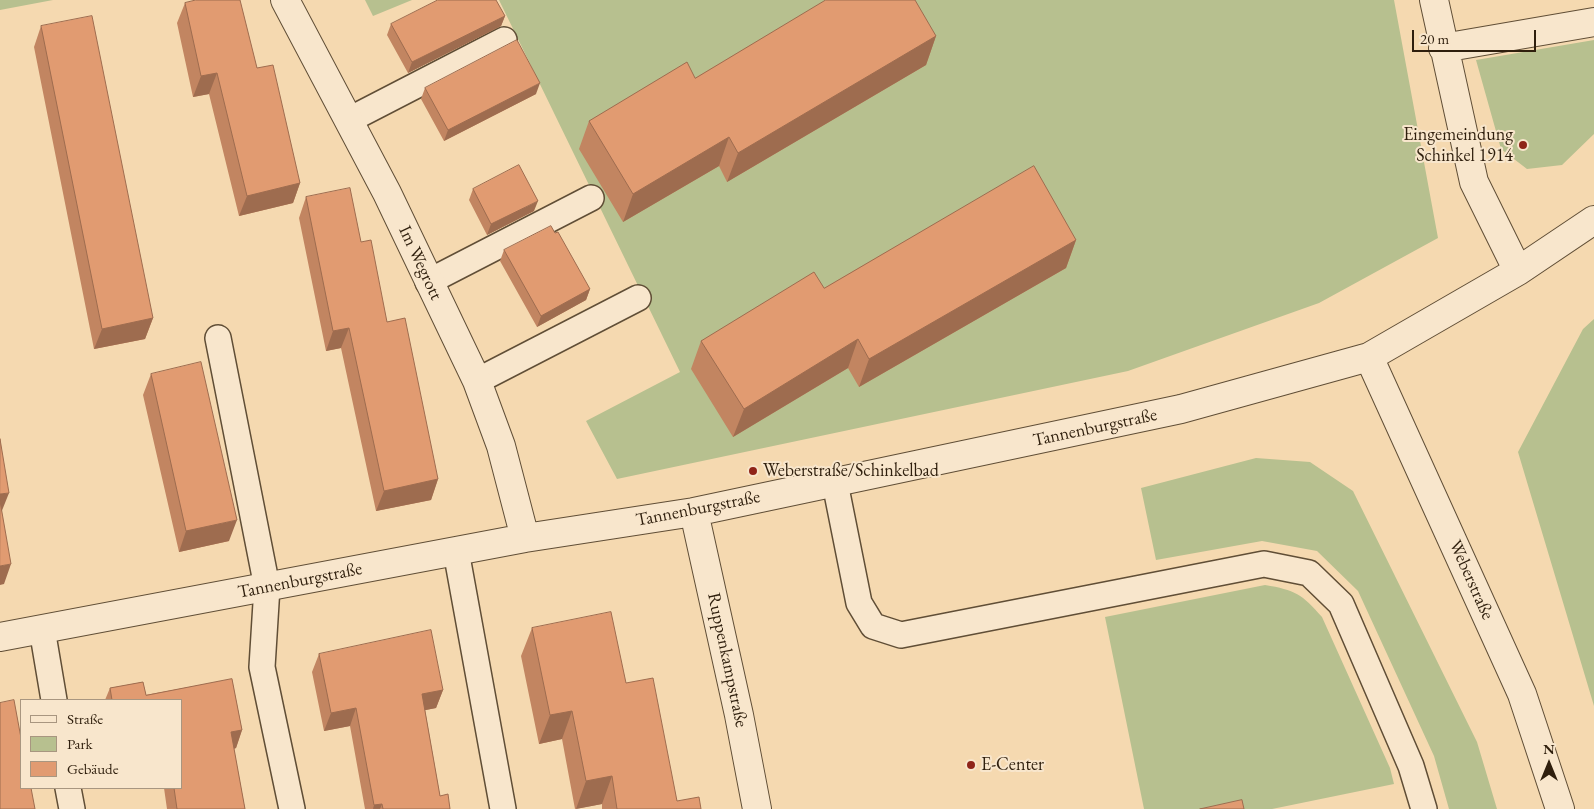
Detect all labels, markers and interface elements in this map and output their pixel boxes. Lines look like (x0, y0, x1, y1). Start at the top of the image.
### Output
scale bar (1414, 20, 1538, 52)
text: 20 m (1420, 29, 1449, 48)
place label: Eingemeindung Schinkel 1914 (1403, 124, 1513, 166)
marker: Eingemeindung Schinkel 1914 (1517, 139, 1529, 151)
street label: Im Wegrott (393, 222, 447, 304)
street label: Tannenburgstraße (1031, 404, 1159, 452)
place label: Weberstraße/Schinkelbad (763, 460, 939, 482)
marker: Weberstraße/Schinkelbad (747, 465, 759, 477)
street label: Tannenburgstraße (634, 486, 762, 532)
street label: Weberstraße (1444, 537, 1498, 623)
street label: Tannenburgstraße (236, 558, 364, 604)
street label: Ruppenkampstraße (702, 591, 752, 729)
legend (20, 699, 182, 789)
text: Straße (67, 709, 103, 728)
text: Park (67, 734, 93, 753)
north arrow (1524, 739, 1574, 789)
text: N (1543, 740, 1555, 758)
place label: E-Center (981, 754, 1044, 776)
text: Gebäude (67, 759, 119, 778)
marker: E-Center (965, 759, 977, 771)

